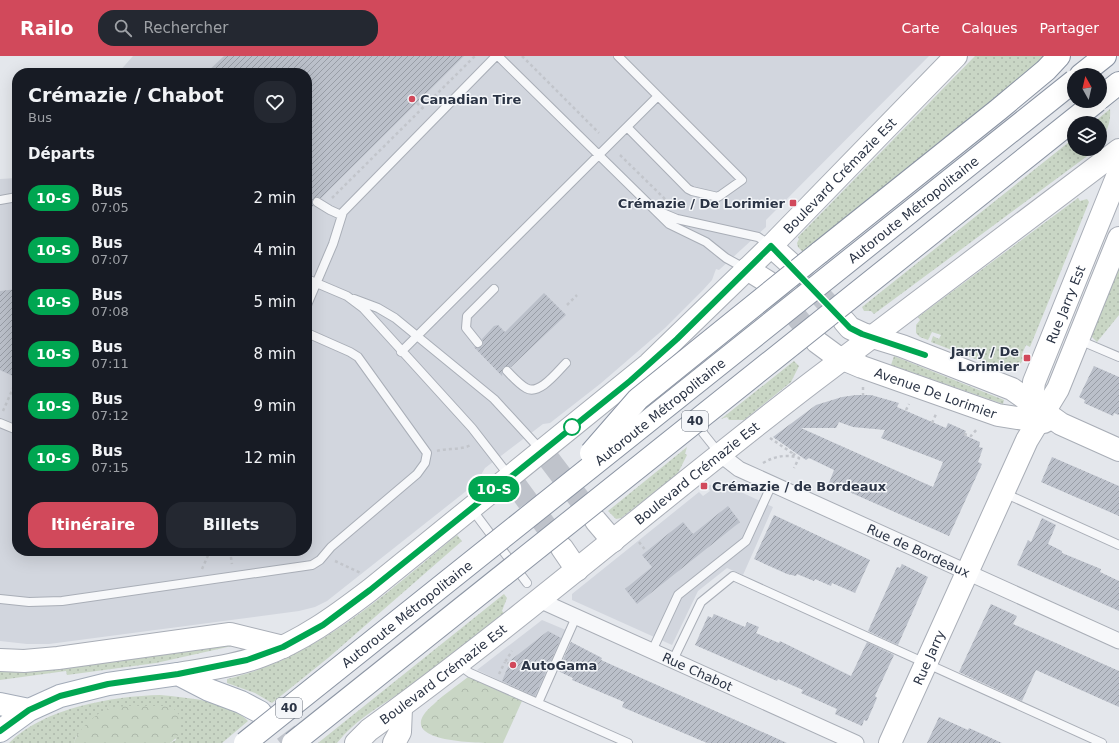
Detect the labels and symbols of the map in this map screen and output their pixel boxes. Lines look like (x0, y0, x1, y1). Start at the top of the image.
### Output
north arrow (1067, 68, 1107, 108)
place label: Canadian Tire (420, 92, 521, 107)
marker: Canadian Tire (407, 94, 417, 104)
street label: Boulevard Crémazie Est (780, 115, 899, 237)
street label: Autoroute Métropolitaine (845, 153, 981, 266)
place label: Crémazie / De Lorimier (618, 196, 786, 211)
marker: Crémazie / De Lorimier (788, 198, 798, 208)
street label: Rue Jarry Est (1043, 263, 1088, 346)
place label: Jarry / De Lorimier (950, 344, 1020, 374)
marker: Jarry / De Lorimier (1022, 353, 1032, 363)
street label: Autoroute Métropolitaine (592, 355, 728, 468)
street label: Avenue De Lorimier (873, 365, 999, 422)
road number: 40 (682, 411, 708, 431)
unlabelled marker (563, 418, 581, 436)
street label: Boulevard Crémazie Est (631, 419, 762, 527)
line badge: 10-S (466, 476, 522, 502)
place label: Crémazie / de Bordeaux (712, 479, 887, 494)
marker: Crémazie / de Bordeaux (699, 481, 709, 491)
street label: Rue de Bordeaux (865, 521, 973, 580)
street label: Autoroute Métropolitaine (339, 557, 475, 670)
street label: Boulevard Crémazie Est (377, 621, 509, 727)
street label: Rue Jarry (910, 627, 948, 687)
street label: Rue Chabot (660, 649, 735, 694)
place label: AutoGama (521, 658, 597, 673)
marker: AutoGama (508, 660, 518, 670)
road number: 40 (276, 698, 302, 718)

